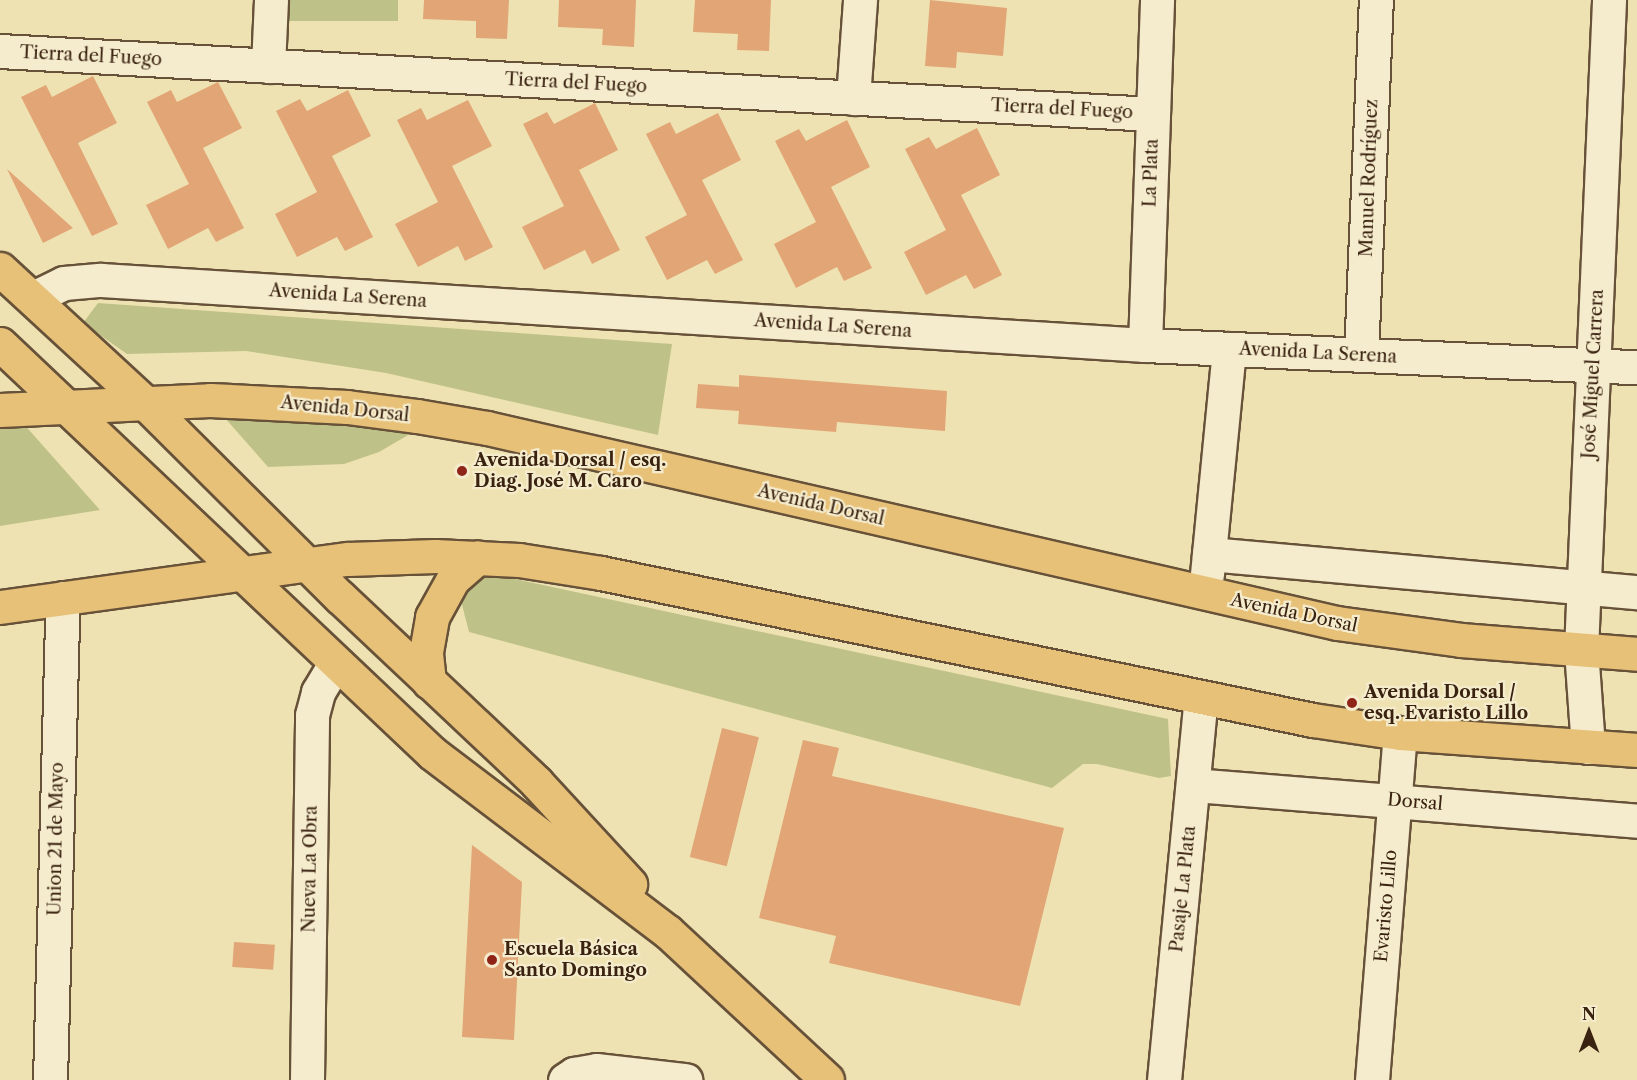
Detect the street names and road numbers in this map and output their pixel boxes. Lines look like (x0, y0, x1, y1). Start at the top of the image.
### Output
street label: Tierra del Fuego (19, 41, 163, 71)
street label: Tierra del Fuego (504, 68, 648, 98)
street label: Tierra del Fuego (990, 94, 1134, 124)
street label: Manuel Rodríguez (1355, 99, 1383, 257)
street label: La Plata (1139, 138, 1163, 208)
street label: Avenida La Serena (268, 280, 428, 312)
street label: José Miguel Carrera (1578, 289, 1608, 459)
street label: Avenida La Serena (753, 310, 913, 342)
street label: Avenida La Serena (1238, 338, 1398, 368)
street label: Avenida Dorsal (280, 391, 410, 427)
street label: Avenida Dorsal (756, 480, 886, 530)
street label: Avenida Dorsal (1228, 589, 1360, 637)
street label: Union 21 de Mayo (44, 762, 68, 916)
street label: Dorsal (1386, 789, 1444, 815)
street label: Nueva La Obra (298, 805, 322, 933)
street label: Pasaje La Plata (1166, 825, 1200, 953)
street label: Evaristo Lillo (1370, 849, 1402, 963)

